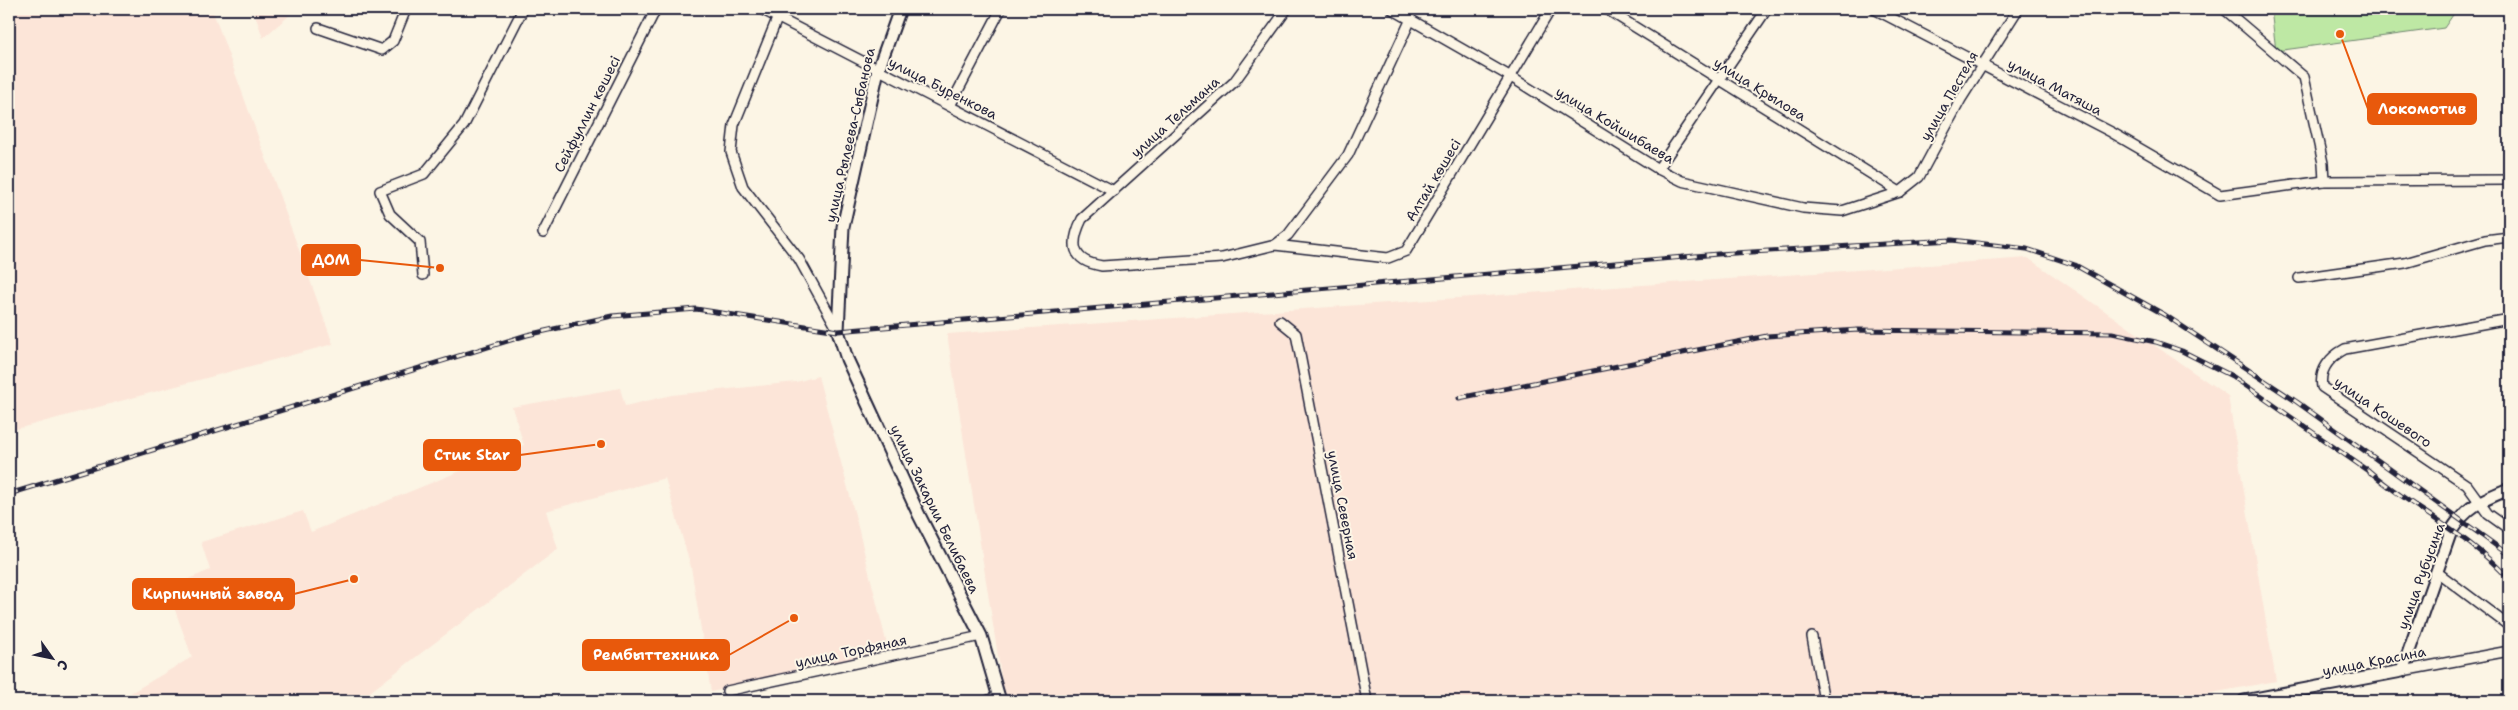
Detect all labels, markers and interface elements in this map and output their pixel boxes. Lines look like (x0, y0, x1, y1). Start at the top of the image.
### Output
street label: улица Рылеева-Сыбанова (821, 46, 879, 224)
street label: улица Пестеля (1916, 48, 1982, 144)
street label: Сейфуллин көшесі (550, 53, 624, 175)
street label: улица Буренкова (886, 53, 1001, 123)
street label: улица Крылова (1710, 53, 1810, 125)
street label: улица Матяша (2005, 55, 2106, 120)
street label: улица Тельмана (1127, 72, 1223, 162)
street label: улица Койшибаева (1552, 82, 1678, 168)
callout: Локомотив (2368, 94, 2476, 124)
text: Локомотив (2378, 99, 2466, 119)
street label: Алтай көшесі (1401, 135, 1465, 225)
callout: ДОМ (302, 245, 360, 275)
text: ДОМ (312, 250, 350, 270)
street label: улица Кошевого (2331, 373, 2435, 451)
street label: улица Закарии Белибаева (886, 422, 984, 597)
callout: Стик Star (424, 440, 520, 470)
text: Стик Star (434, 445, 510, 465)
street label: улица Северная (1324, 449, 1362, 561)
street label: улица Рубусина (2393, 520, 2449, 632)
callout: Кирпичный завод (133, 579, 294, 609)
text: Кирпичный завод (142, 584, 284, 604)
street label: улица Торфяная (794, 630, 908, 672)
north arrow (28, 632, 78, 682)
callout: Рембыттехника (583, 640, 729, 670)
street label: улица Красина (2321, 642, 2427, 680)
text: Рембыттехника (593, 645, 720, 665)
text: С (53, 657, 73, 674)

